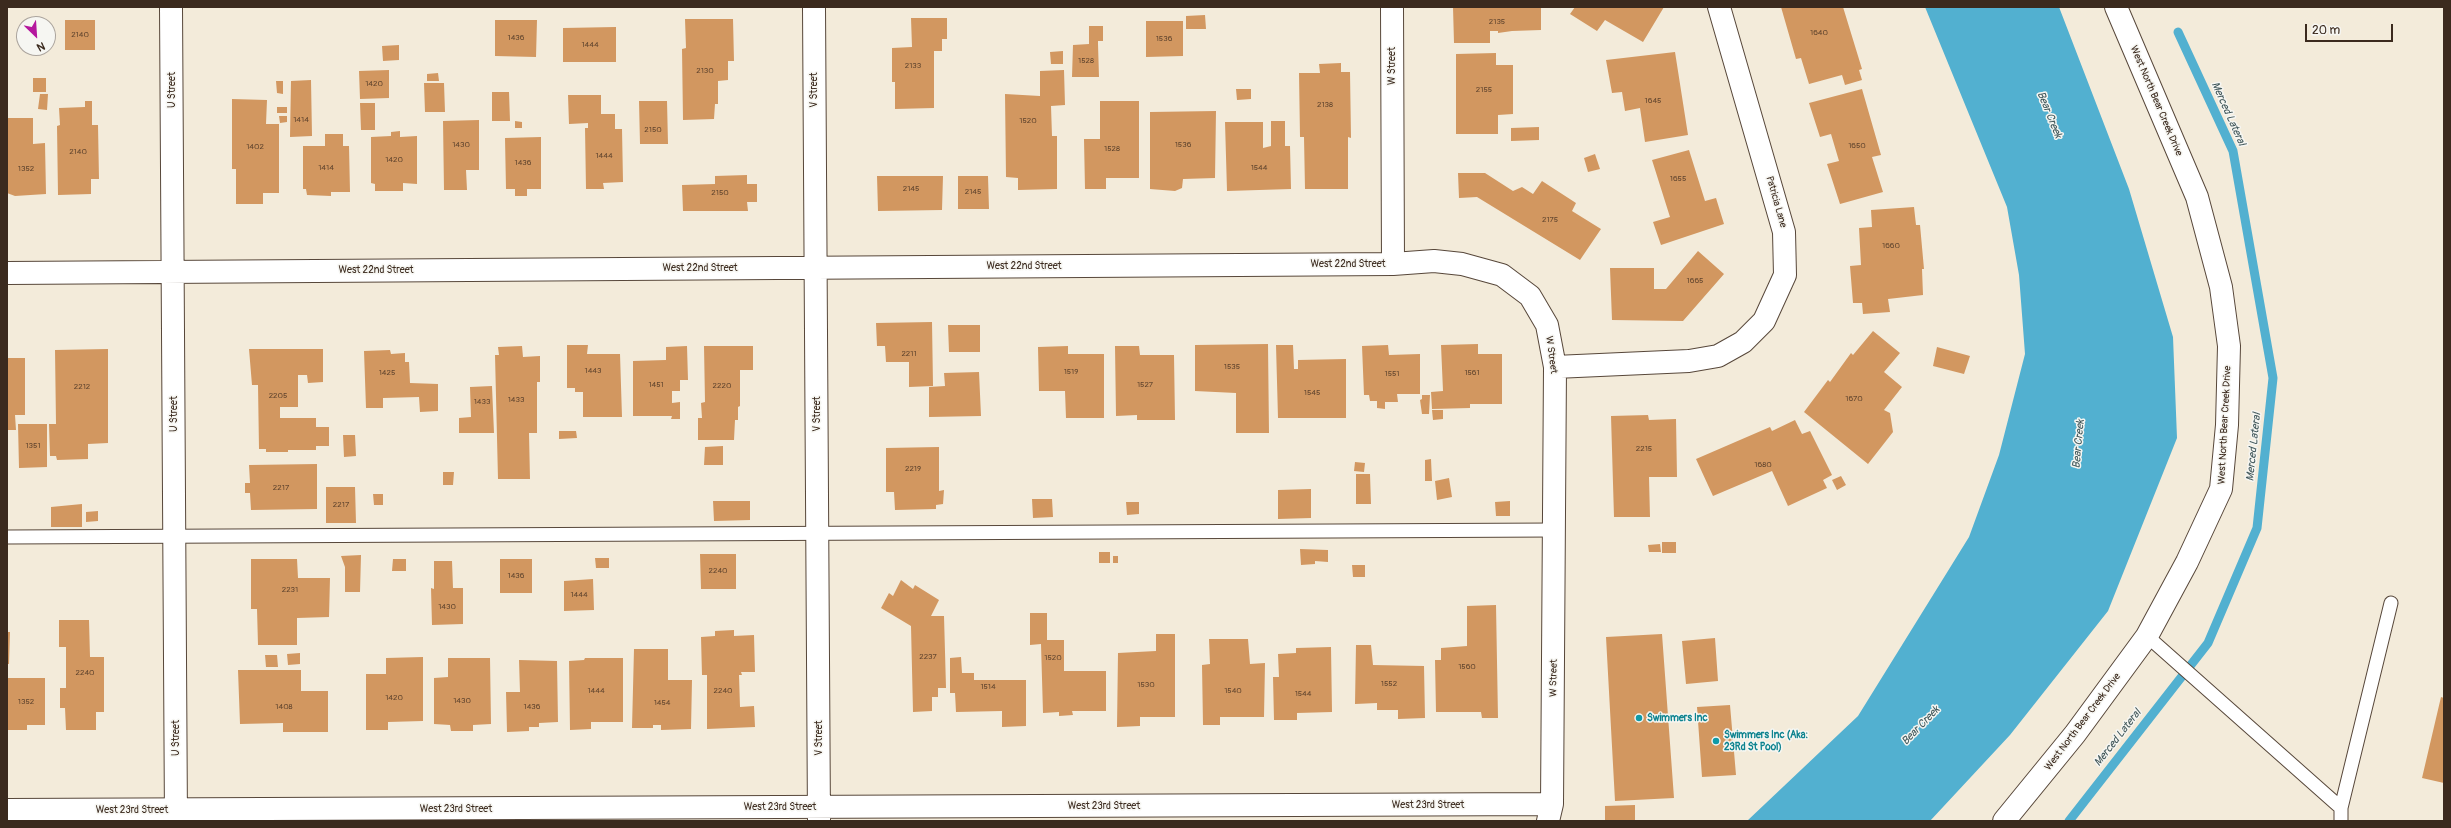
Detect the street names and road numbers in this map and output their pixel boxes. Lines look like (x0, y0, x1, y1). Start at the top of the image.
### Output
street label: West North Bear Creek Drive (2127, 44, 2185, 158)
street label: W Street (1386, 47, 1398, 85)
street label: U Street (166, 72, 178, 108)
street label: V Street (808, 72, 820, 108)
street label: Patricia Lane (1763, 175, 1789, 229)
street label: West 22nd Street (1310, 258, 1386, 270)
street label: West 22nd Street (986, 260, 1062, 272)
street label: West 22nd Street (662, 262, 738, 274)
street label: West 22nd Street (338, 264, 414, 276)
street label: W Street (1542, 335, 1560, 375)
street label: West North Bear Creek Drive (2216, 365, 2234, 485)
street label: U Street (168, 396, 180, 432)
street label: V Street (811, 396, 823, 432)
street label: W Street (1548, 659, 1560, 697)
street label: West North Bear Creek Drive (2042, 671, 2124, 773)
street label: U Street (170, 720, 182, 756)
street label: V Street (813, 720, 825, 756)
street label: West 23rd Street (1392, 799, 1464, 811)
street label: West 23rd Street (1068, 800, 1140, 812)
street label: West 23rd Street (744, 801, 816, 813)
street label: West 23rd Street (420, 803, 492, 815)
street label: West 23rd Street (96, 804, 168, 816)

